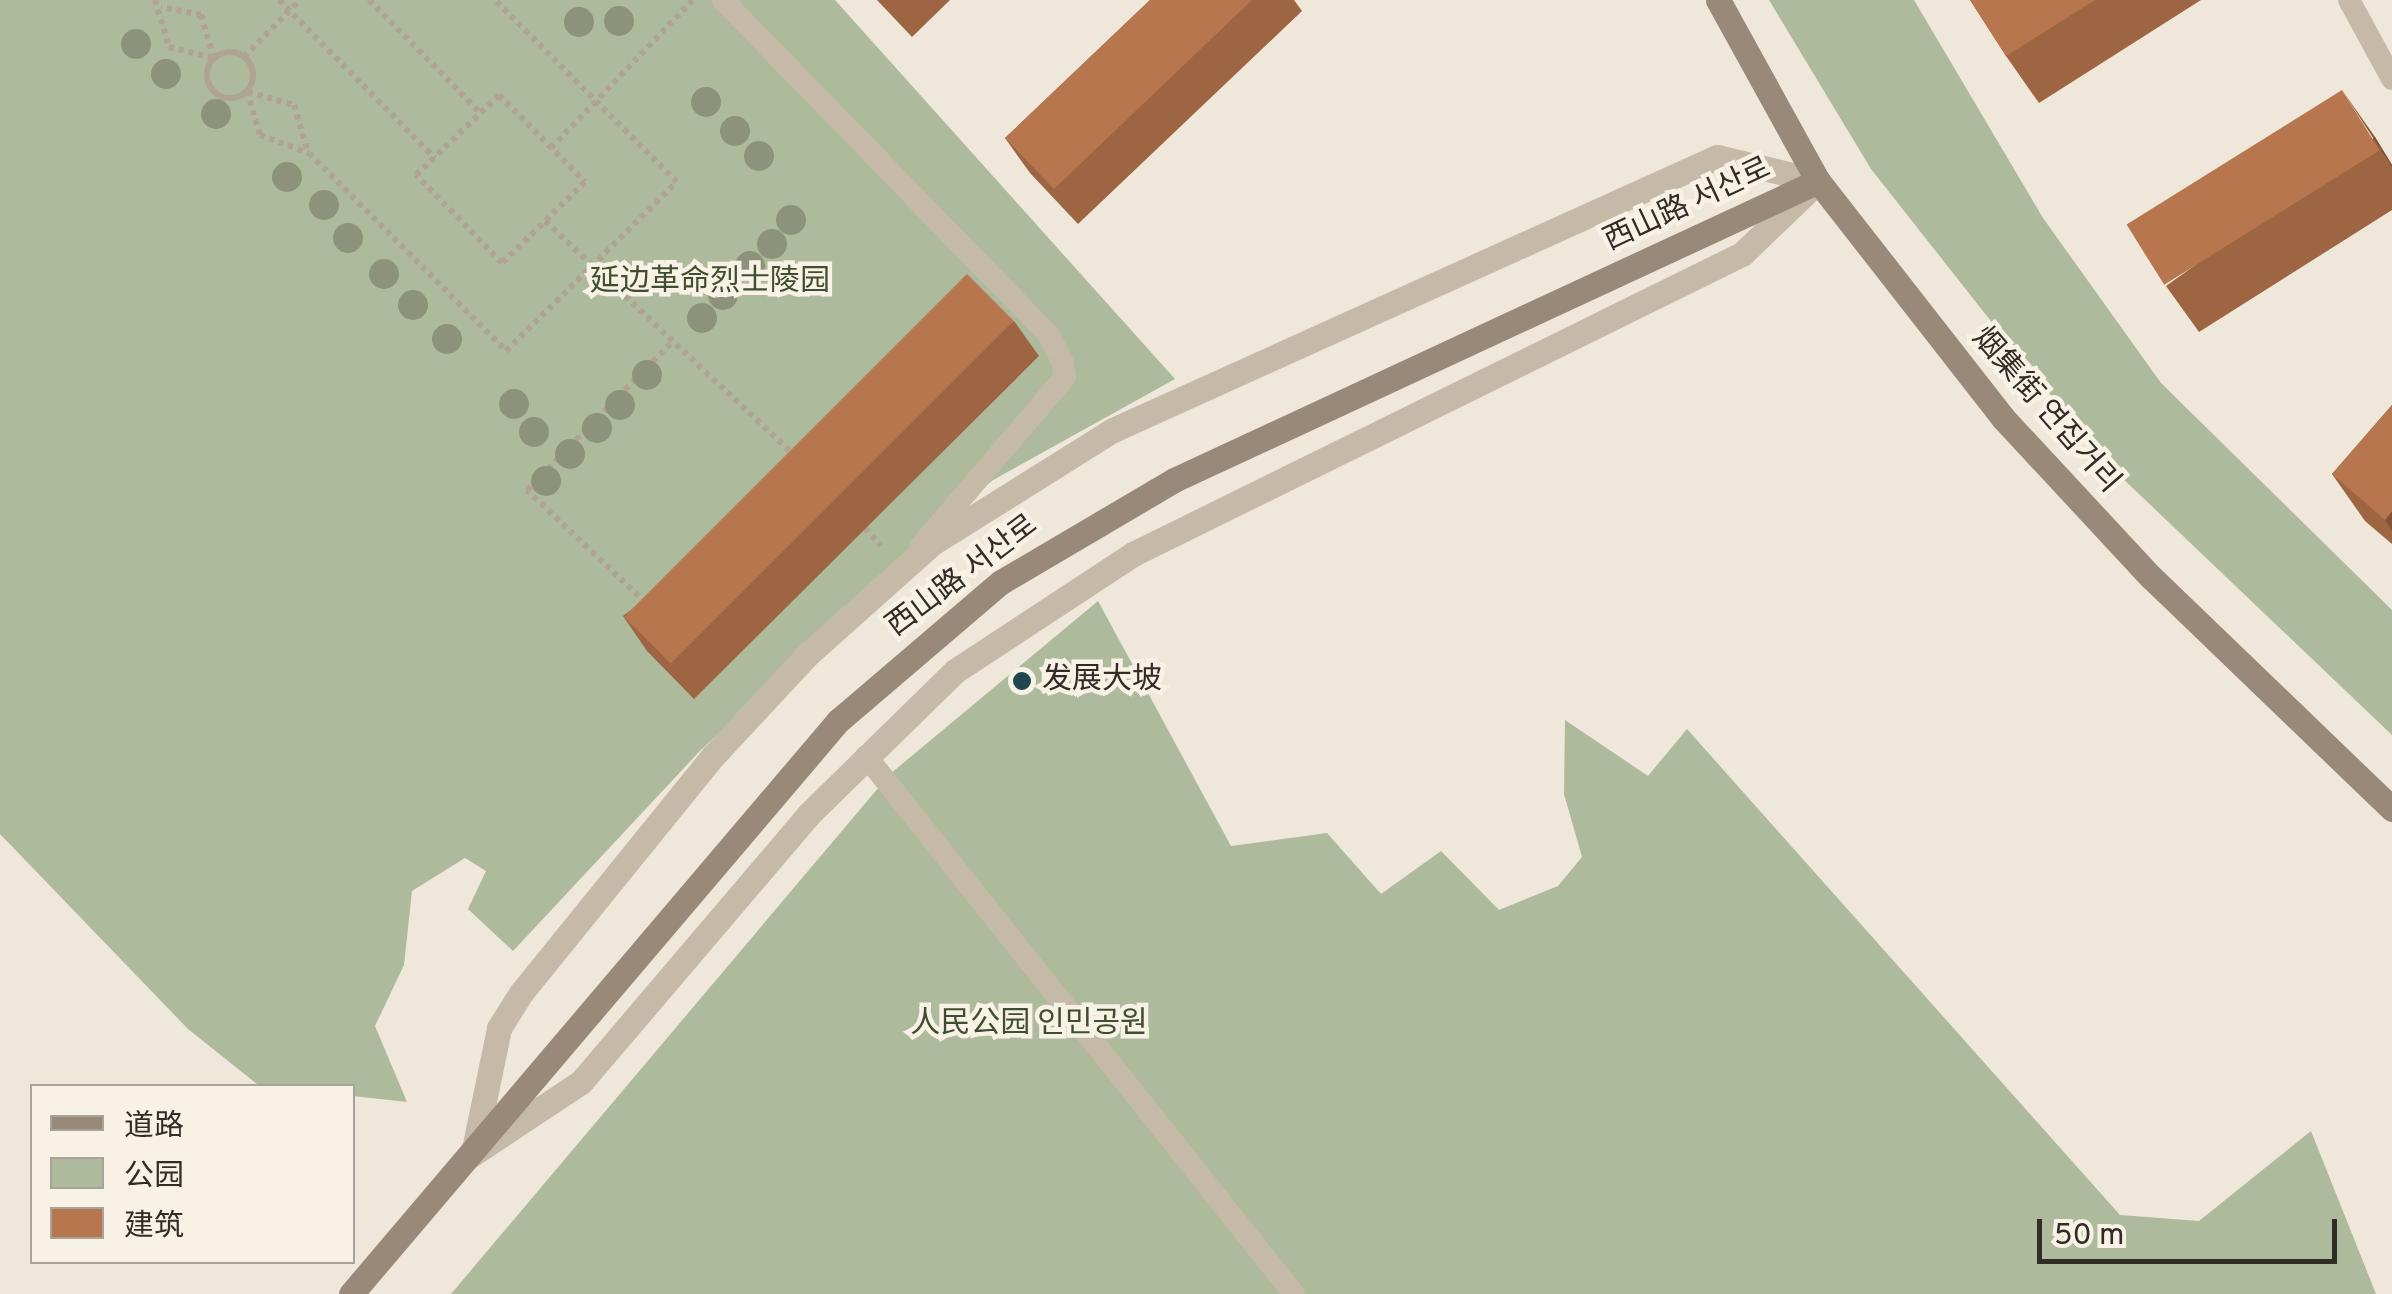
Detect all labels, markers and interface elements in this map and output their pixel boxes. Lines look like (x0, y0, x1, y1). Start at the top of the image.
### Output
street label: 西山路 서산로 (1599, 152, 1777, 260)
park label: 延边革命烈士陵园 (590, 265, 830, 301)
street label: 烟集街 연집거리 (1963, 321, 2127, 501)
street label: 西山路 서산로 (880, 509, 1046, 645)
place label: 发展大坡 (1042, 663, 1162, 699)
marker: 发展大坡 (1011, 670, 1033, 692)
park label: 人民公园 인민공원 (910, 1007, 1148, 1043)
legend (30, 1084, 355, 1264)
text: 道路 (124, 1109, 184, 1146)
text: 公园 (124, 1159, 184, 1196)
scale bar (2042, 1199, 2342, 1261)
text: 建筑 (124, 1209, 184, 1246)
text: 50 m (2054, 1218, 2124, 1255)

